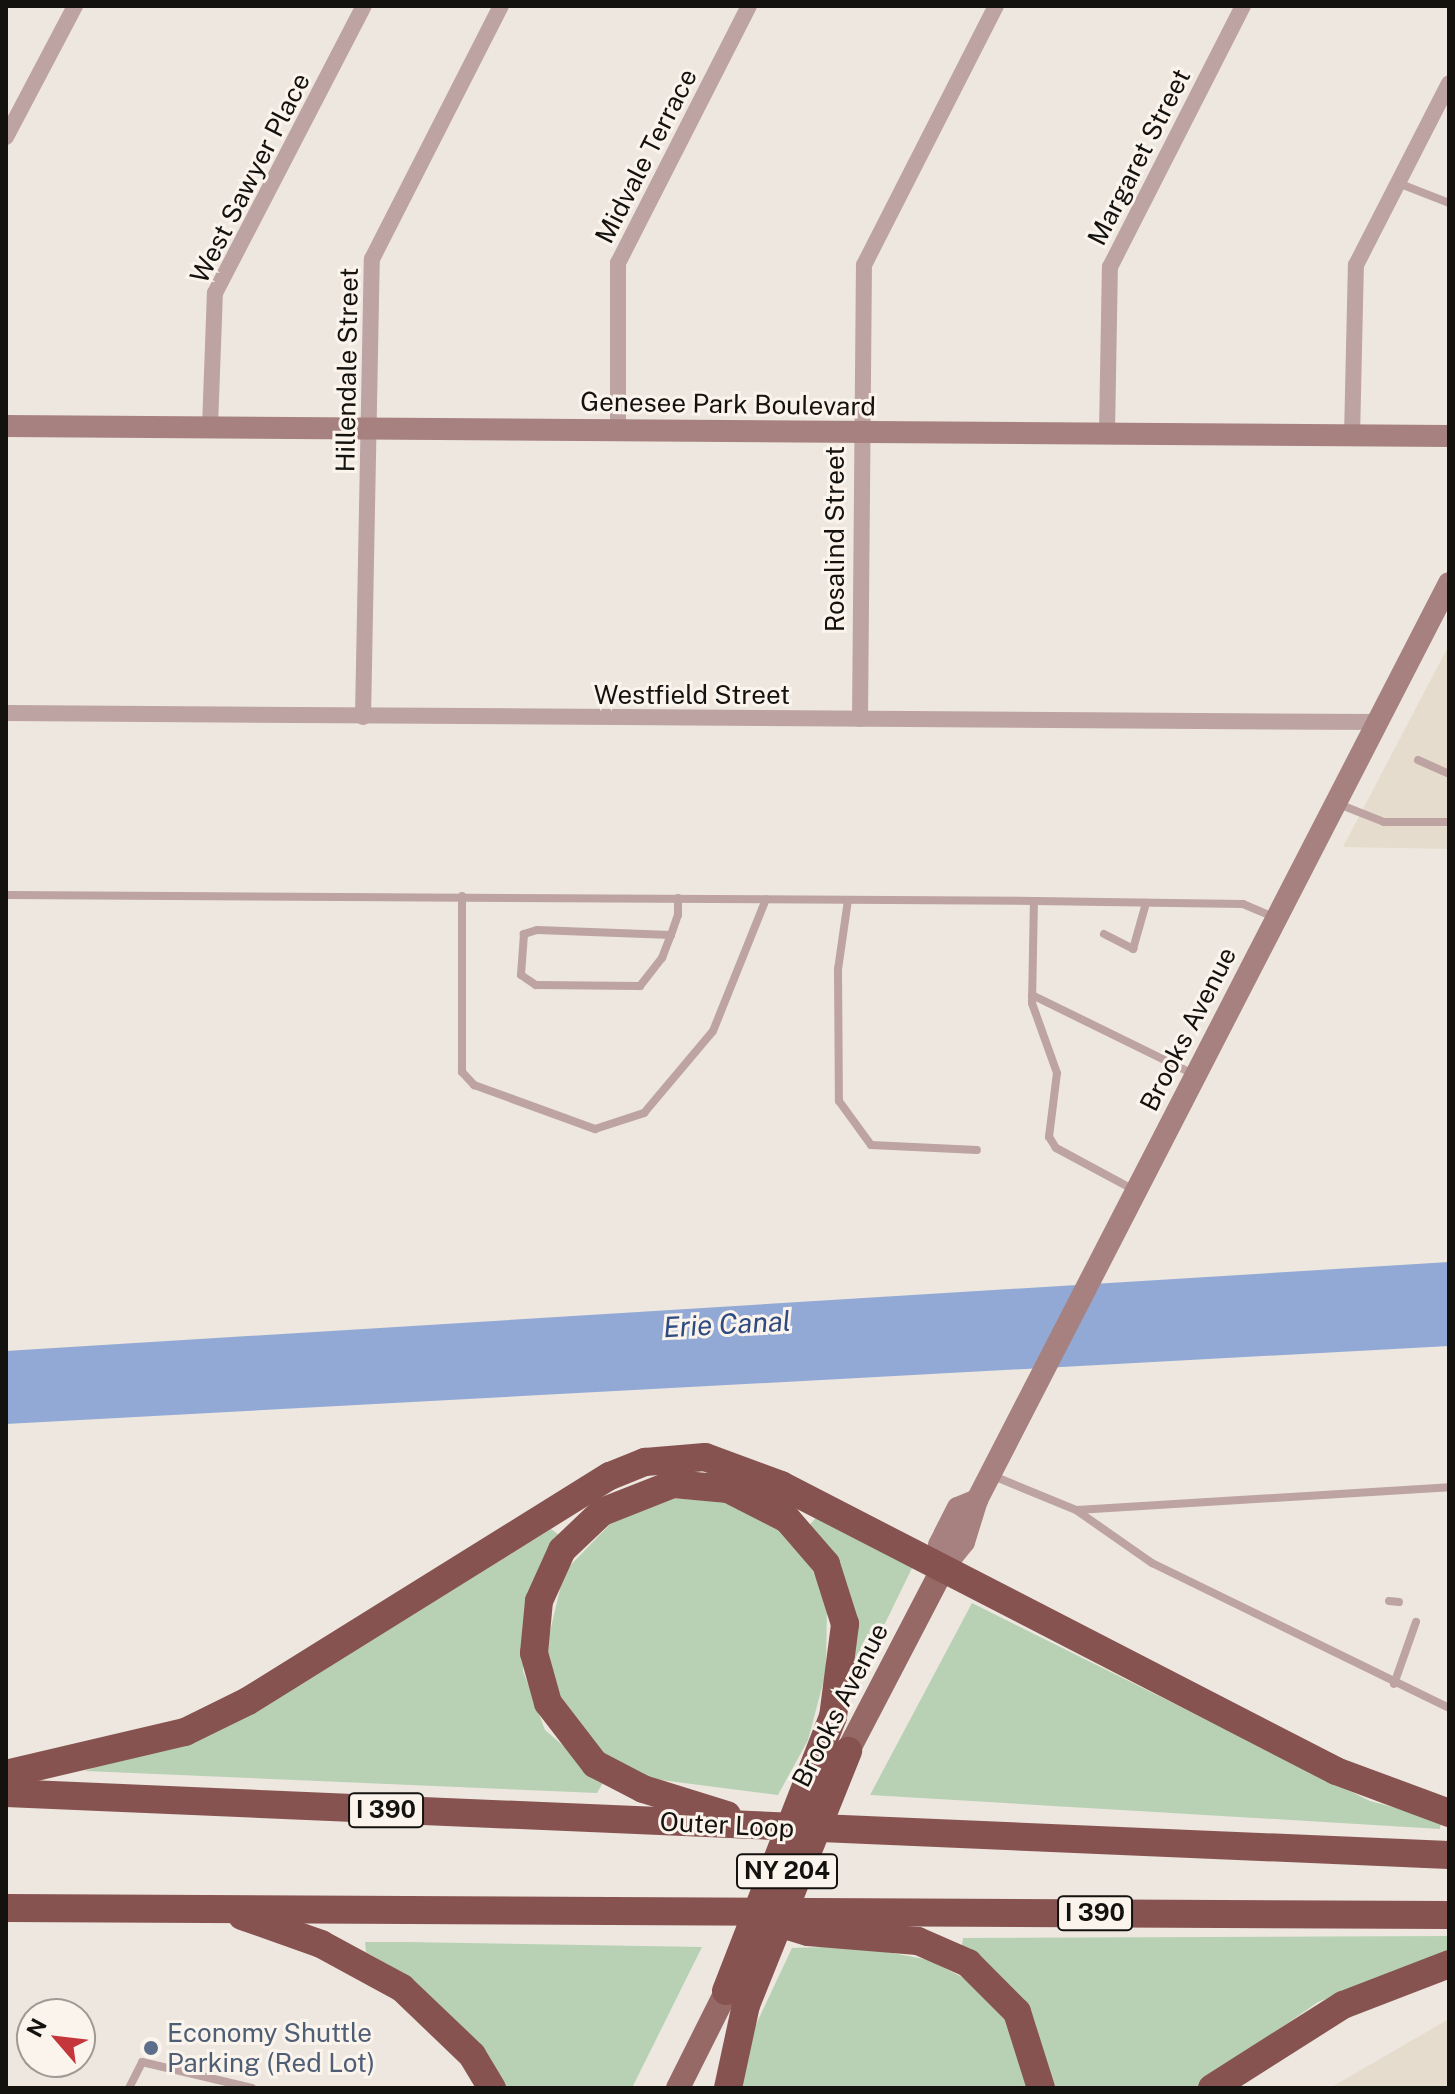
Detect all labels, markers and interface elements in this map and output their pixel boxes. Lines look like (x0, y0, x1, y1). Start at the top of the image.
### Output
street label: Midvale Terrace (589, 63, 703, 249)
street label: Margaret Street (1081, 64, 1197, 250)
street label: West Sawyer Place (184, 68, 316, 288)
street label: Hillendale Street (330, 267, 364, 473)
street label: Genesee Park Boulevard (580, 386, 876, 422)
street label: Rosalind Street (819, 446, 851, 632)
street label: Westfield Street (594, 679, 790, 711)
street label: Brooks Avenue (1133, 942, 1243, 1116)
water label: Erie Canal (662, 1304, 792, 1344)
street label: Brooks Avenue (785, 1618, 895, 1792)
road number: I 390 (348, 1790, 424, 1830)
street label: Outer Loop (659, 1806, 795, 1844)
road number: NY 204 (735, 1851, 839, 1891)
road number: I 390 (1057, 1893, 1133, 1933)
north arrow (16, 1998, 96, 2078)
text: N (21, 2014, 52, 2041)
place label: Economy Shuttle Parking (Red Lot) (167, 2017, 375, 2078)
marker: Economy Shuttle Parking (Red Lot) (142, 2039, 160, 2057)

